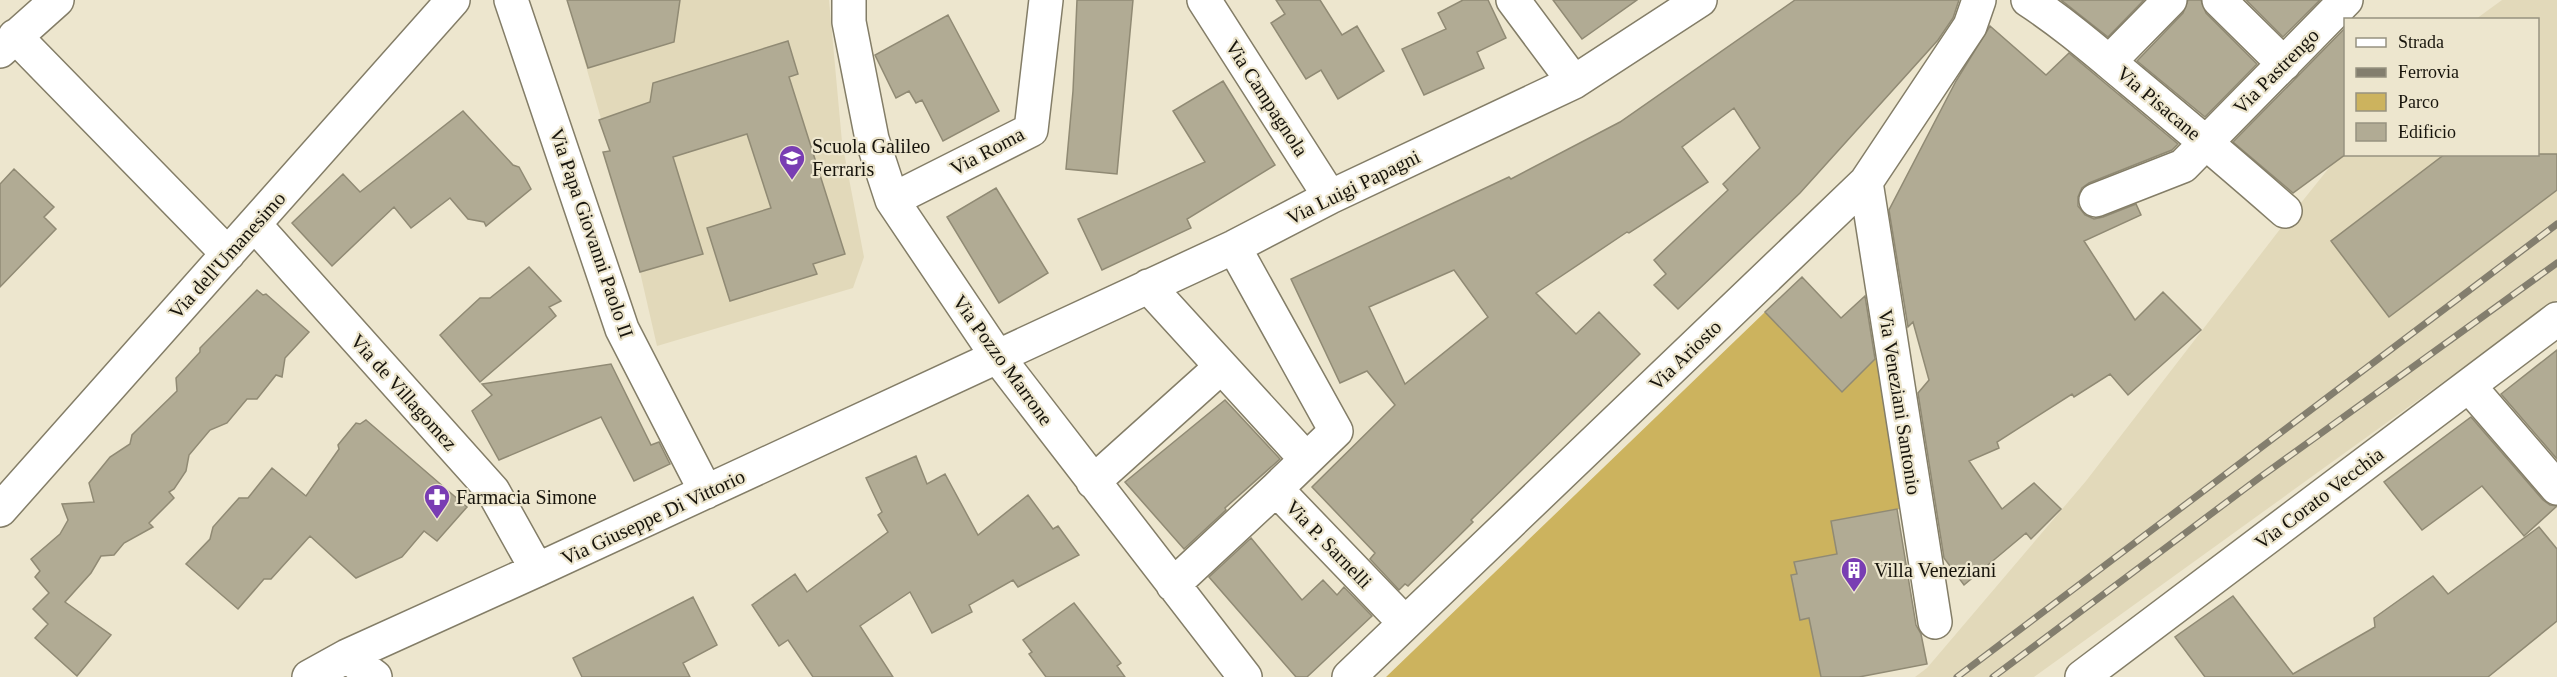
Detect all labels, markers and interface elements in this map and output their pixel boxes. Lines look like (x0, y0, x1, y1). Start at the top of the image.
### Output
legend (2344, 18, 2539, 156)
street label: Via Pastrengo (2229, 24, 2324, 119)
text: Strada (2398, 32, 2444, 52)
street label: Via Campagnola (1221, 36, 1313, 161)
street label: Via Pisacane (2113, 62, 2205, 144)
text: Ferrovia (2398, 62, 2459, 82)
text: Parco (2398, 92, 2439, 112)
street label: Via Roma (946, 122, 1028, 180)
text: Edificio (2398, 122, 2456, 142)
street label: Via Papa Giovanni Paolo II (545, 125, 638, 341)
place label: Scuola Galileo Ferraris (812, 135, 930, 180)
school or university icon: Scuola Galileo Ferraris (777, 143, 807, 181)
street label: Via Luigi Papagni (1283, 145, 1424, 230)
street label: Via dell'Umanesimo (164, 187, 290, 323)
street label: Via Pozzo Marrone (948, 291, 1058, 429)
street label: Via Veneziani Santonio (1874, 308, 1926, 496)
street label: Via Ariosto (1644, 315, 1726, 395)
street label: Via de Villagomez (345, 330, 462, 455)
street label: Via Corato Vecchia (2250, 442, 2388, 553)
street label: Via Giuseppe Di Vittorio (558, 465, 749, 570)
pharmacy icon: Farmacia Simone (422, 482, 452, 520)
place label: Farmacia Simone (456, 486, 597, 508)
street label: Via P. Sarnelli (1282, 495, 1377, 593)
building icon: Villa Veneziani (1839, 555, 1869, 593)
place label: Villa Veneziani (1874, 559, 1997, 581)

